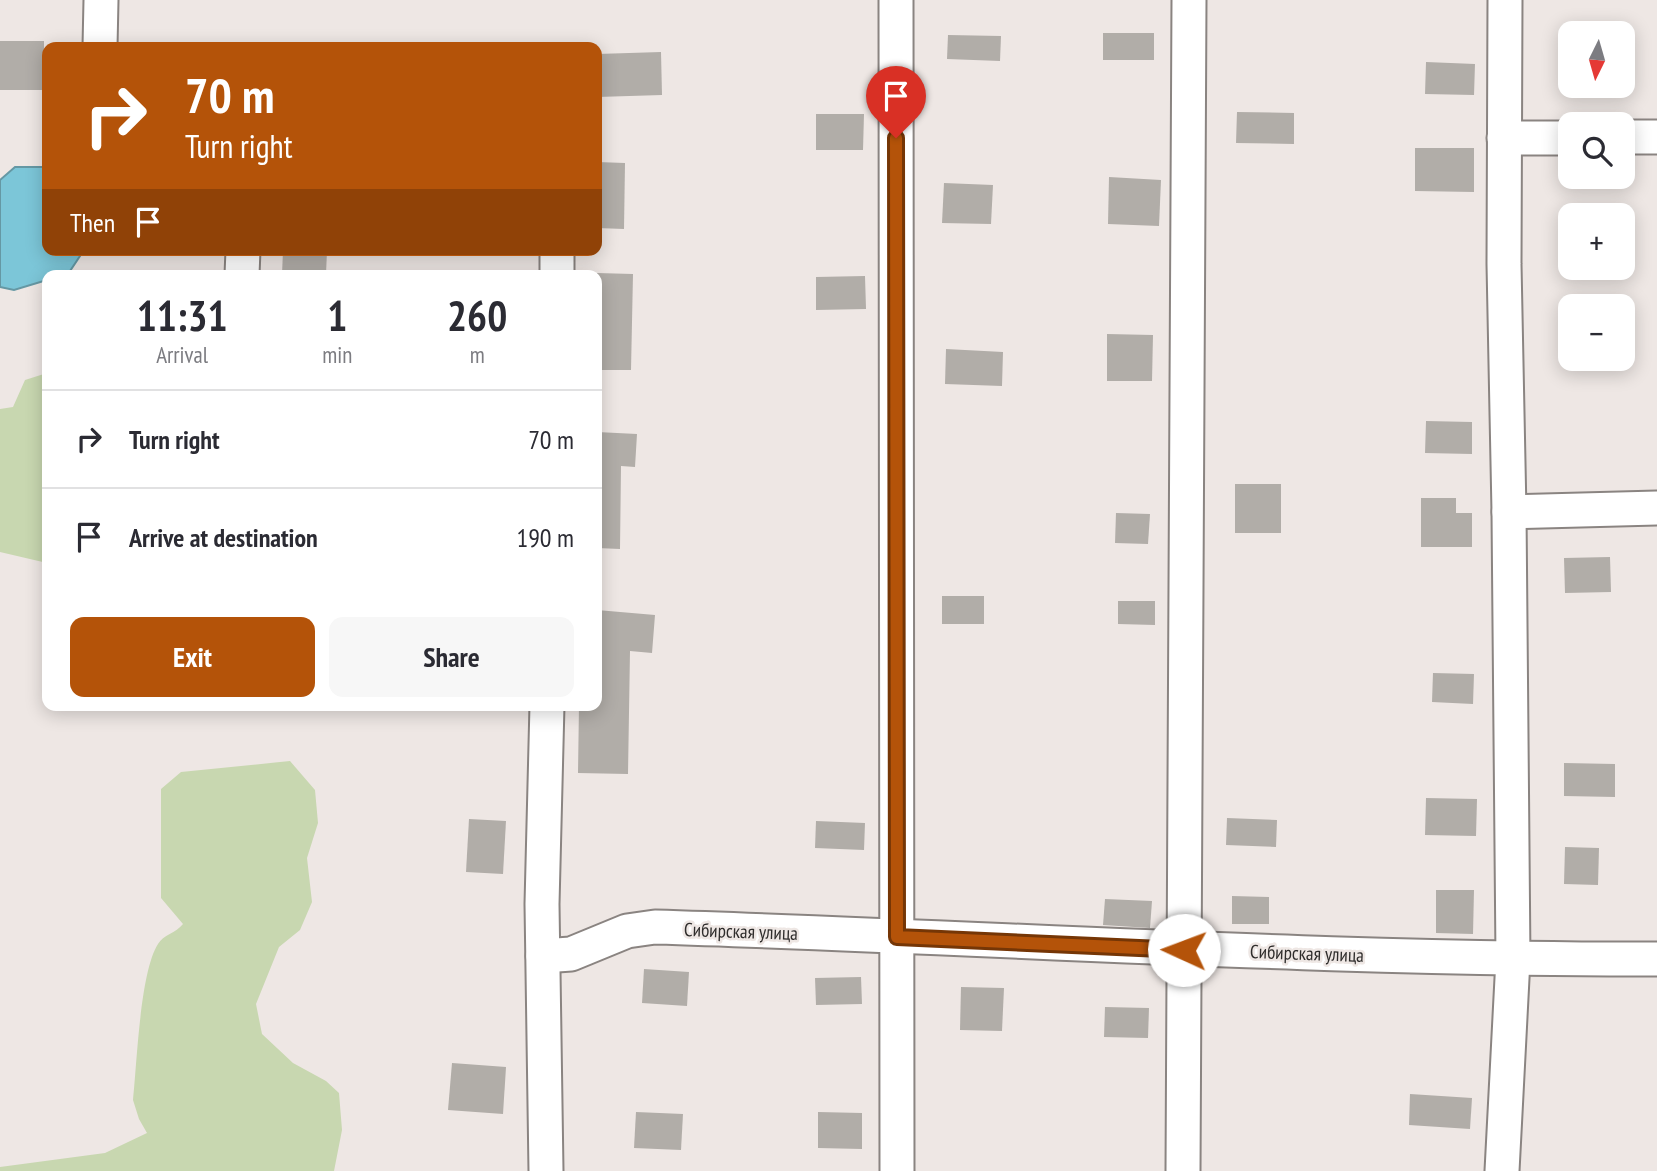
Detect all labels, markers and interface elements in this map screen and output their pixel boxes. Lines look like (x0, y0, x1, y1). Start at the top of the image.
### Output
north arrow (1558, 21, 1634, 98)
map controls (1558, 21, 1635, 371)
text: 70 m (185, 63, 274, 127)
pin (866, 66, 926, 138)
icon: right (70, 70, 161, 161)
icon: arrive (877, 77, 915, 115)
button: search (1558, 112, 1635, 189)
text: Turn right (185, 125, 293, 167)
icon: arrive (129, 203, 167, 241)
button: + (1558, 203, 1635, 280)
text: Then (70, 206, 115, 239)
text: 11:31 (137, 288, 228, 343)
text: 1 (327, 288, 347, 343)
text: 260 (447, 288, 507, 343)
button: − (1558, 294, 1635, 371)
text: Arrival (156, 340, 208, 369)
text: min (322, 340, 352, 369)
text: m (470, 340, 485, 369)
icon: right (70, 420, 108, 458)
text: Turn right (129, 423, 220, 456)
text: 70 m (528, 423, 574, 456)
icon: arrive (70, 518, 108, 556)
text: Arrive at destination (129, 521, 318, 554)
text: 190 m (516, 521, 574, 554)
button: Exit (70, 617, 315, 697)
button: Share (329, 617, 574, 697)
position arrow (1147, 913, 1221, 987)
street label: Сибирская улица (684, 917, 798, 945)
street label: Сибирская улица (1250, 939, 1364, 967)

